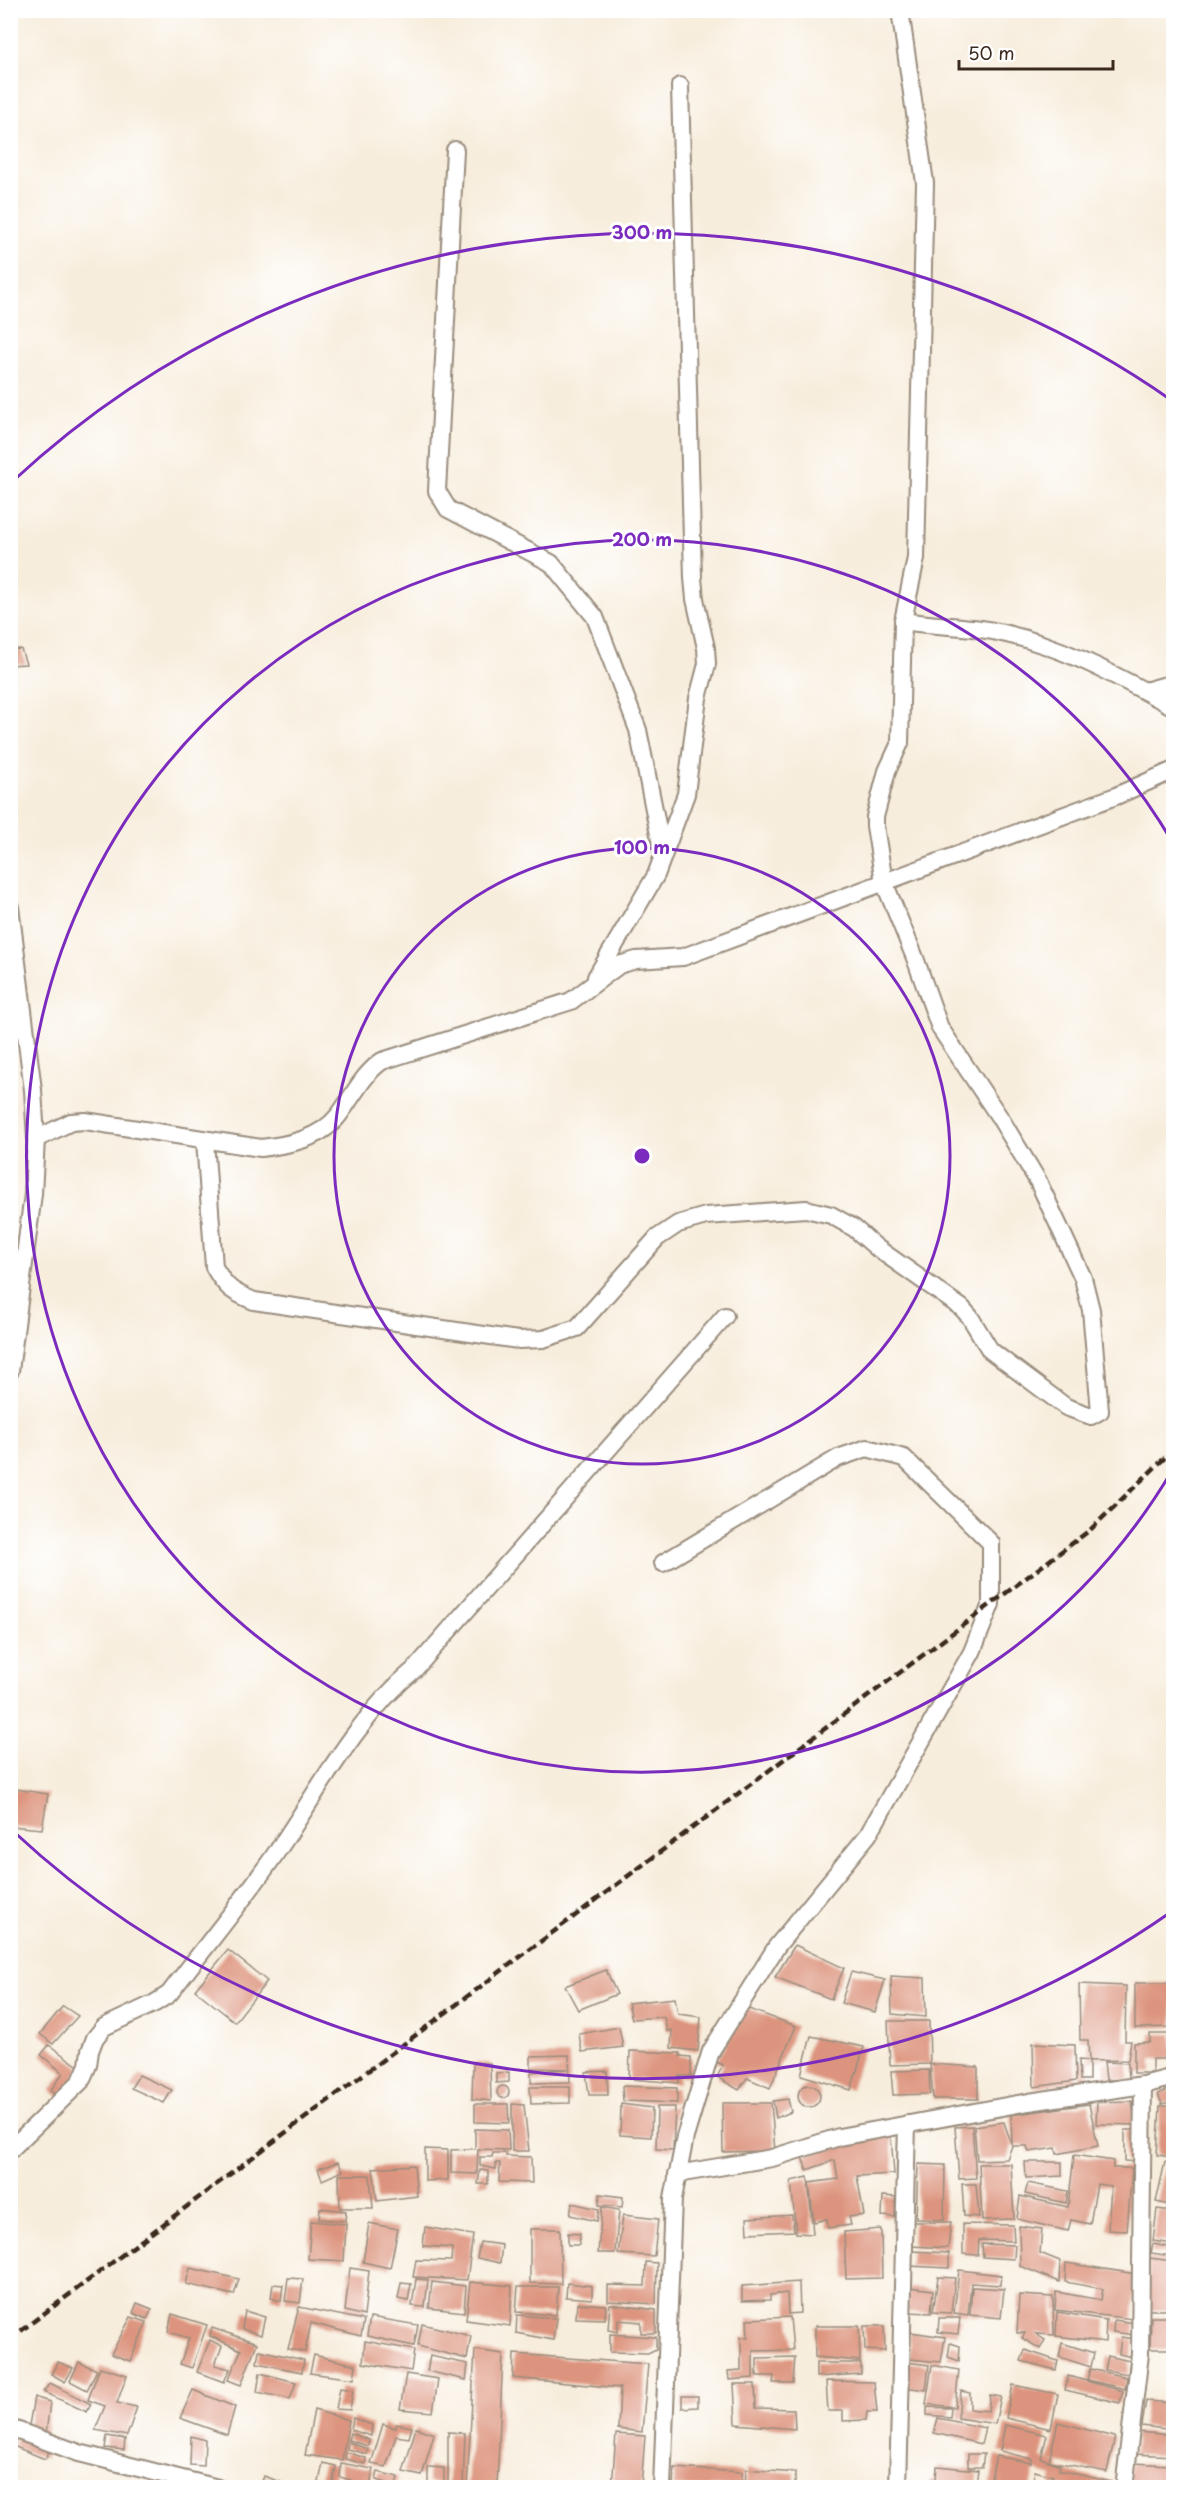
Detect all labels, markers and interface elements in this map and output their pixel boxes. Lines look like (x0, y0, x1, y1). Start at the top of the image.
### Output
scale bar (959, 33, 1114, 71)
text: 50 m (968, 39, 1015, 66)
text: 300 m (612, 218, 672, 245)
text: 200 m (612, 525, 672, 552)
text: 100 m (614, 833, 670, 860)
centre of rings (632, 1146, 652, 1166)

